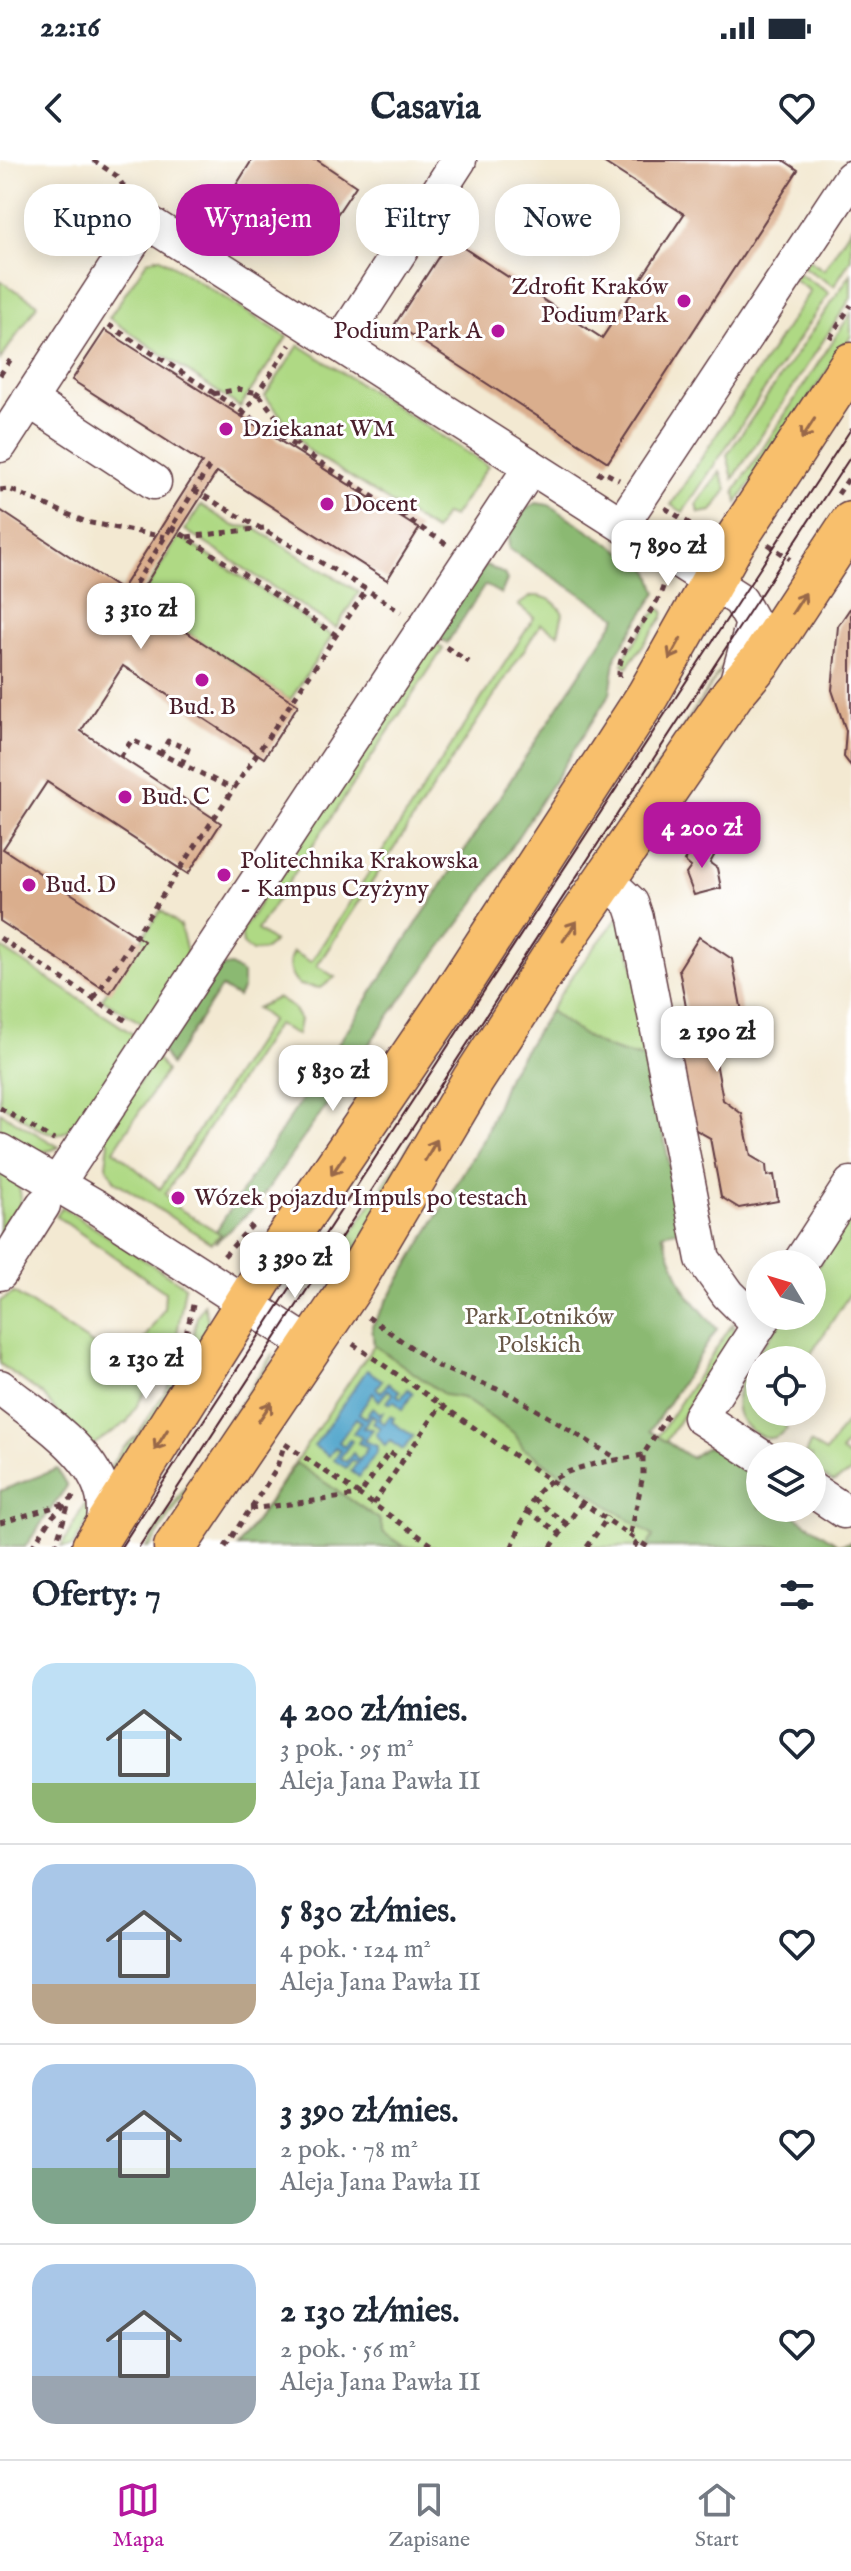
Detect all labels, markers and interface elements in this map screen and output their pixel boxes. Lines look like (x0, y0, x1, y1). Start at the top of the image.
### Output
text: 22:16 (40, 9, 100, 47)
text: Casavia (370, 85, 481, 131)
icon: back (32, 86, 76, 130)
icon: heart (775, 86, 819, 130)
chip: Kupno (24, 184, 160, 256)
chip: Wynajem (176, 184, 340, 256)
chip: Filtry (356, 184, 479, 256)
chip: Nowe (495, 184, 620, 256)
place label: Zdrofit Kraków Podium Park (512, 272, 669, 331)
marker: Zdrofit Kraków Podium Park (675, 292, 693, 310)
place label: Podium Park A (333, 316, 483, 347)
marker: Podium Park A (489, 322, 507, 340)
place label: Dziekanat WM (242, 414, 395, 445)
one-way arrow (799, 417, 815, 440)
marker: Dziekanat WM (217, 420, 235, 438)
place label: Docent (343, 489, 417, 520)
marker: Docent (318, 495, 336, 513)
pin: 7 890 zł (585, 520, 751, 588)
text: 7 890 zł (630, 529, 706, 562)
pin: 3 310 zł (58, 583, 224, 651)
text: 3 310 zł (105, 592, 177, 625)
one-way arrow (790, 592, 807, 614)
one-way arrow (666, 637, 682, 660)
marker: Bud. B (193, 671, 211, 689)
place label: Bud. B (168, 692, 236, 723)
place label: Bud. C (141, 782, 210, 813)
marker: Bud. C (116, 788, 134, 806)
pin: 4 200 zł (619, 802, 785, 870)
text: 4 200 zł (662, 811, 743, 844)
place label: Politechnika Krakowska - Kampus Czyżyny (240, 846, 479, 905)
marker: Politechnika Krakowska - Kampus Czyżyny (215, 866, 233, 884)
place label: Bud. D (45, 870, 116, 901)
marker: Bud. D (20, 876, 38, 894)
one-way arrow (562, 920, 578, 942)
pin: 2 190 zł (634, 1006, 800, 1074)
text: 2 190 zł (679, 1015, 755, 1048)
pin: 5 830 zł (250, 1045, 416, 1113)
text: 5 830 zł (297, 1054, 369, 1087)
one-way arrow (424, 1139, 440, 1163)
one-way arrow (330, 1153, 346, 1175)
place label: Wózek pojazdu Impuls po testach (194, 1183, 528, 1214)
marker: Wózek pojazdu Impuls po testach (169, 1189, 187, 1207)
pin: 3 390 zł (212, 1232, 378, 1300)
text: 3 390 zł (258, 1241, 332, 1274)
north arrow (746, 1250, 826, 1330)
map controls (746, 1250, 826, 1522)
park label: Park Lotników Polskich (464, 1302, 615, 1361)
pin: 2 130 zł (63, 1333, 229, 1401)
text: 2 130 zł (109, 1342, 183, 1375)
button: locate (746, 1346, 826, 1426)
one-way arrow (257, 1402, 274, 1424)
one-way arrow (153, 1428, 169, 1451)
button: layers (746, 1442, 826, 1522)
icon: filters (775, 1573, 819, 1617)
text: Oferty: 7 (32, 1574, 161, 1617)
text: 4 200 zł/mies. (280, 1689, 468, 1732)
icon: home (96, 1695, 192, 1791)
icon: heart (775, 1721, 819, 1765)
text: 3 pok. · 95 m² (280, 1732, 414, 1765)
text: Aleja Jana Pawła II (280, 1765, 481, 1798)
text: 5 830 zł/mies. (280, 1890, 457, 1933)
icon: home (96, 1896, 192, 1992)
icon: heart (775, 1922, 819, 1966)
text: 4 pok. · 124 m² (280, 1933, 431, 1966)
text: Aleja Jana Pawła II (280, 1966, 481, 1999)
text: 3 390 zł/mies. (280, 2090, 458, 2133)
icon: home (96, 2096, 192, 2192)
icon: heart (775, 2122, 819, 2166)
text: 2 pok. · 78 m² (280, 2133, 418, 2166)
text: Aleja Jana Pawła II (280, 2166, 481, 2199)
text: 2 130 zł/mies. (280, 2290, 460, 2333)
icon: home (96, 2296, 192, 2392)
icon: heart (775, 2322, 819, 2366)
text: 2 pok. · 56 m² (280, 2333, 416, 2366)
text: Aleja Jana Pawła II (280, 2366, 481, 2399)
tab: Mapa (112, 2478, 164, 2554)
tab: Zapisane (388, 2478, 470, 2554)
tab: Start (695, 2478, 739, 2554)

